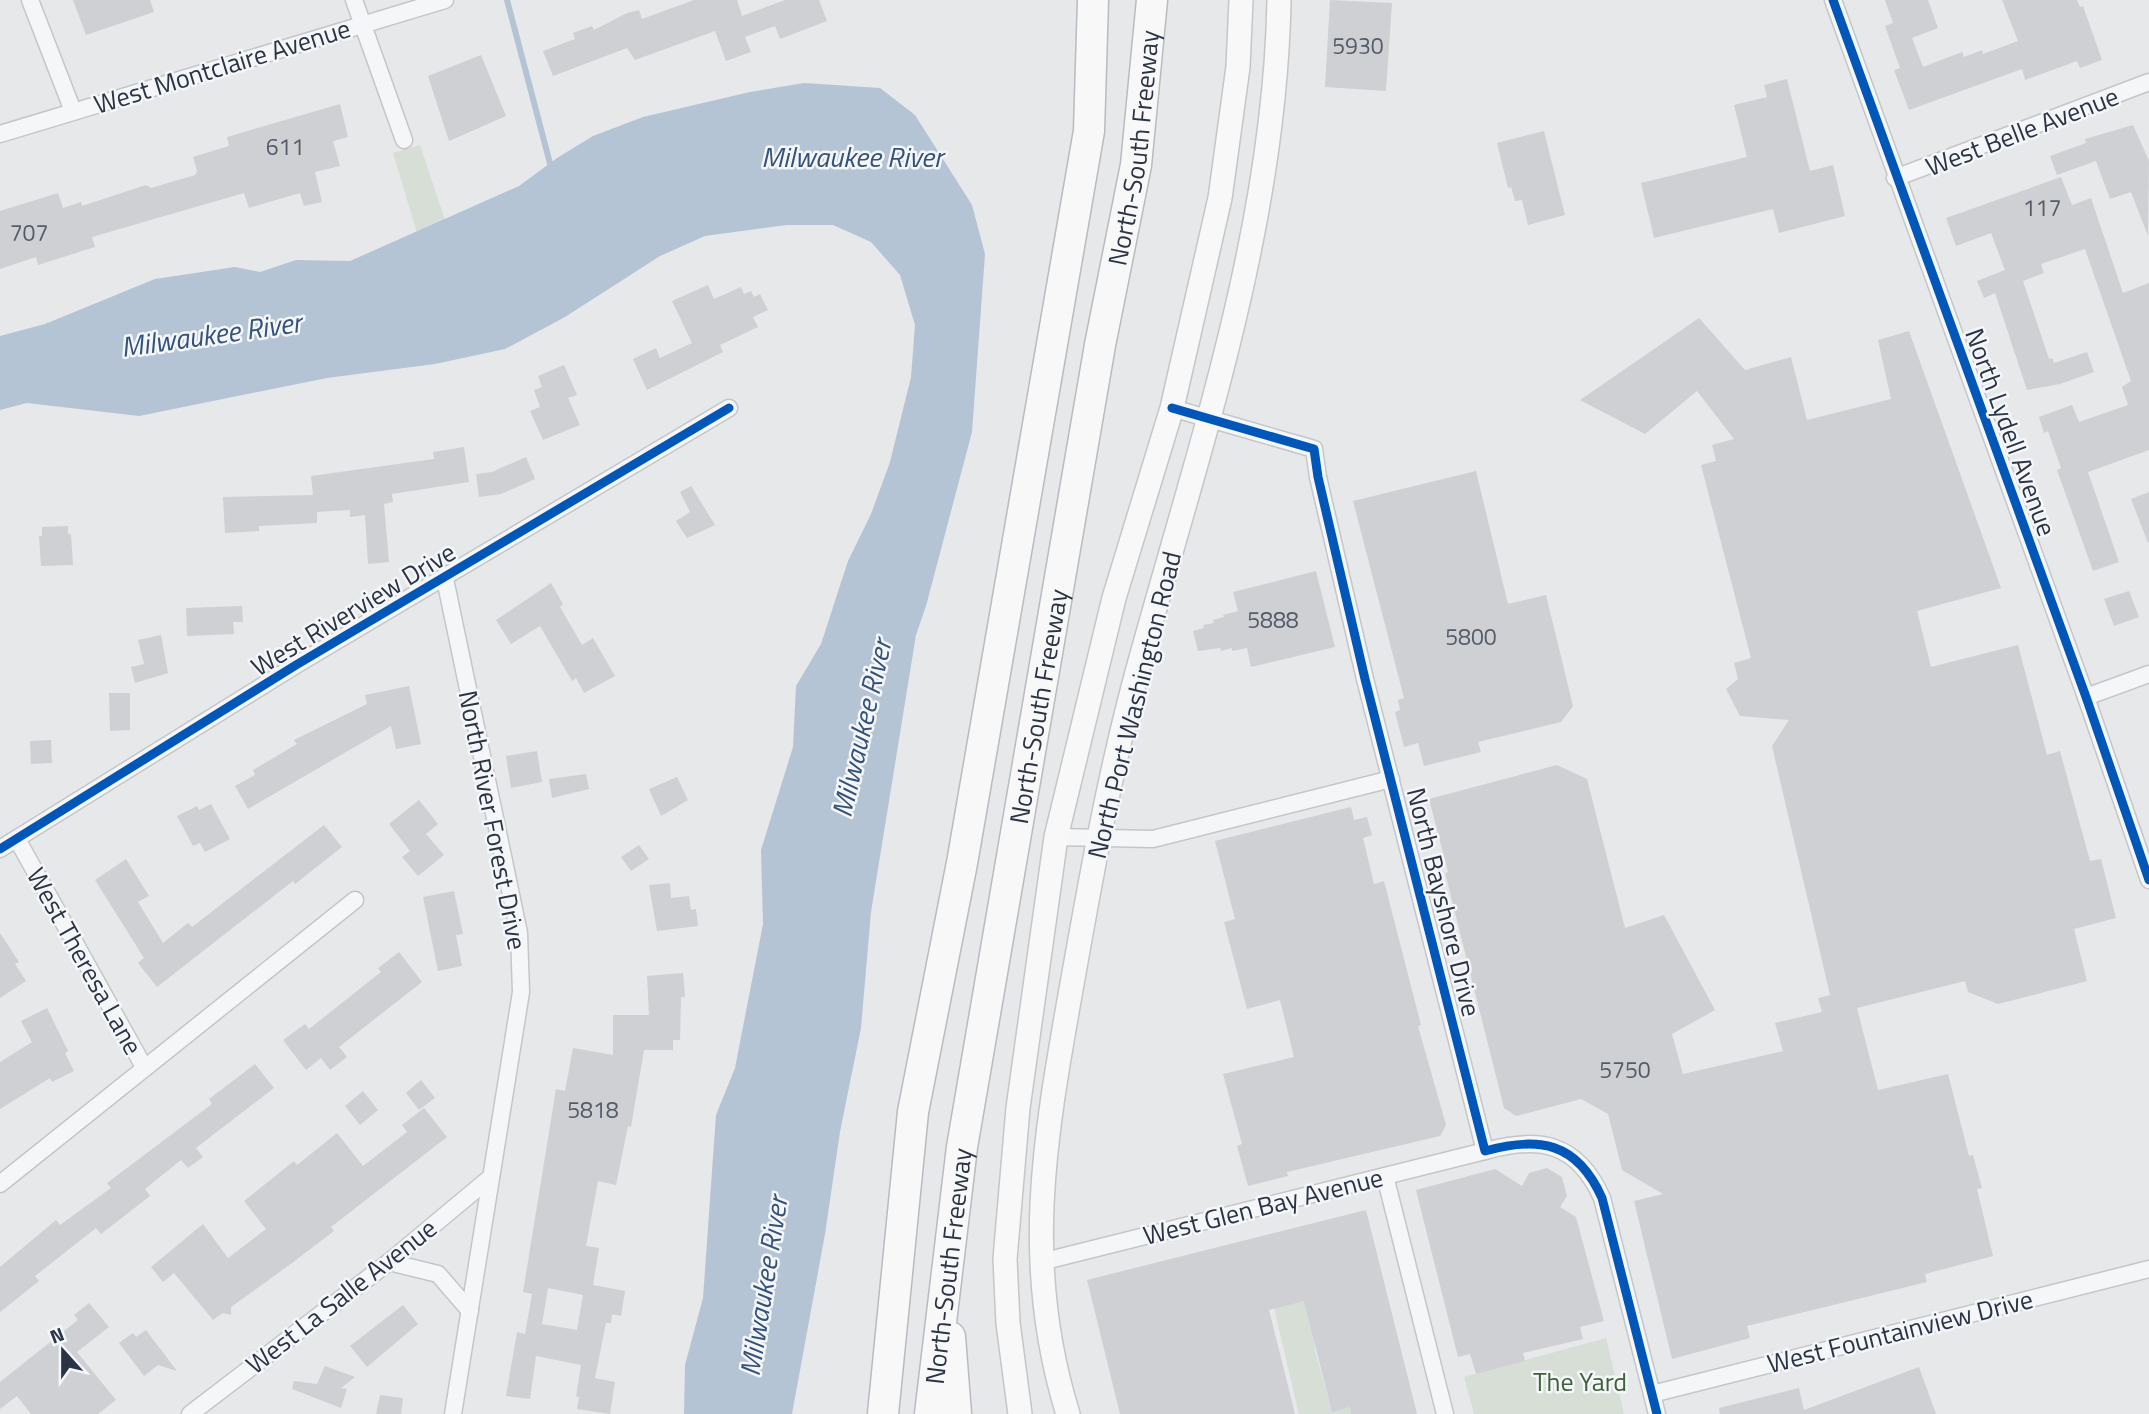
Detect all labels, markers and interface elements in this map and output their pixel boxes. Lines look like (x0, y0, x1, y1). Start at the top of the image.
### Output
street label: West Montclaire Avenue (89, 8, 355, 124)
street label: North-South Freeway (1097, 28, 1168, 269)
house number: 5930 (1332, 28, 1384, 63)
street label: West Belle Avenue (1920, 76, 2124, 186)
house number: 611 (266, 129, 304, 164)
water label: Milwaukee River (761, 135, 946, 178)
house number: 117 (2023, 190, 2061, 225)
house number: 707 (10, 215, 48, 250)
water label: Milwaukee River (118, 300, 307, 368)
street label: North Lydell Avenue (1955, 323, 2067, 541)
street label: West Riverview Drive (243, 532, 463, 686)
street label: North Port Washington Road (1077, 547, 1191, 863)
street label: North-South Freeway (998, 586, 1077, 827)
house number: 5888 (1247, 602, 1299, 637)
house number: 5800 (1445, 619, 1497, 654)
water label: Milwaukee River (820, 632, 903, 821)
street label: North River Forest Drive (449, 687, 537, 953)
street label: North Bayshore Drive (1397, 784, 1491, 1020)
street label: West Theresa Lane (17, 860, 153, 1062)
house number: 5750 (1599, 1052, 1651, 1087)
house number: 5818 (567, 1092, 619, 1127)
street label: North-South Freeway (914, 1146, 981, 1386)
street label: West Glen Bay Avenue (1139, 1157, 1387, 1255)
water label: Milwaukee River (728, 1190, 799, 1379)
street label: West La Salle Avenue (237, 1209, 445, 1383)
street label: West Fountainview Drive (1763, 1279, 2037, 1383)
north arrow (28, 1316, 98, 1386)
text: N (45, 1319, 68, 1351)
park label: The Yard (1533, 1362, 1627, 1401)

